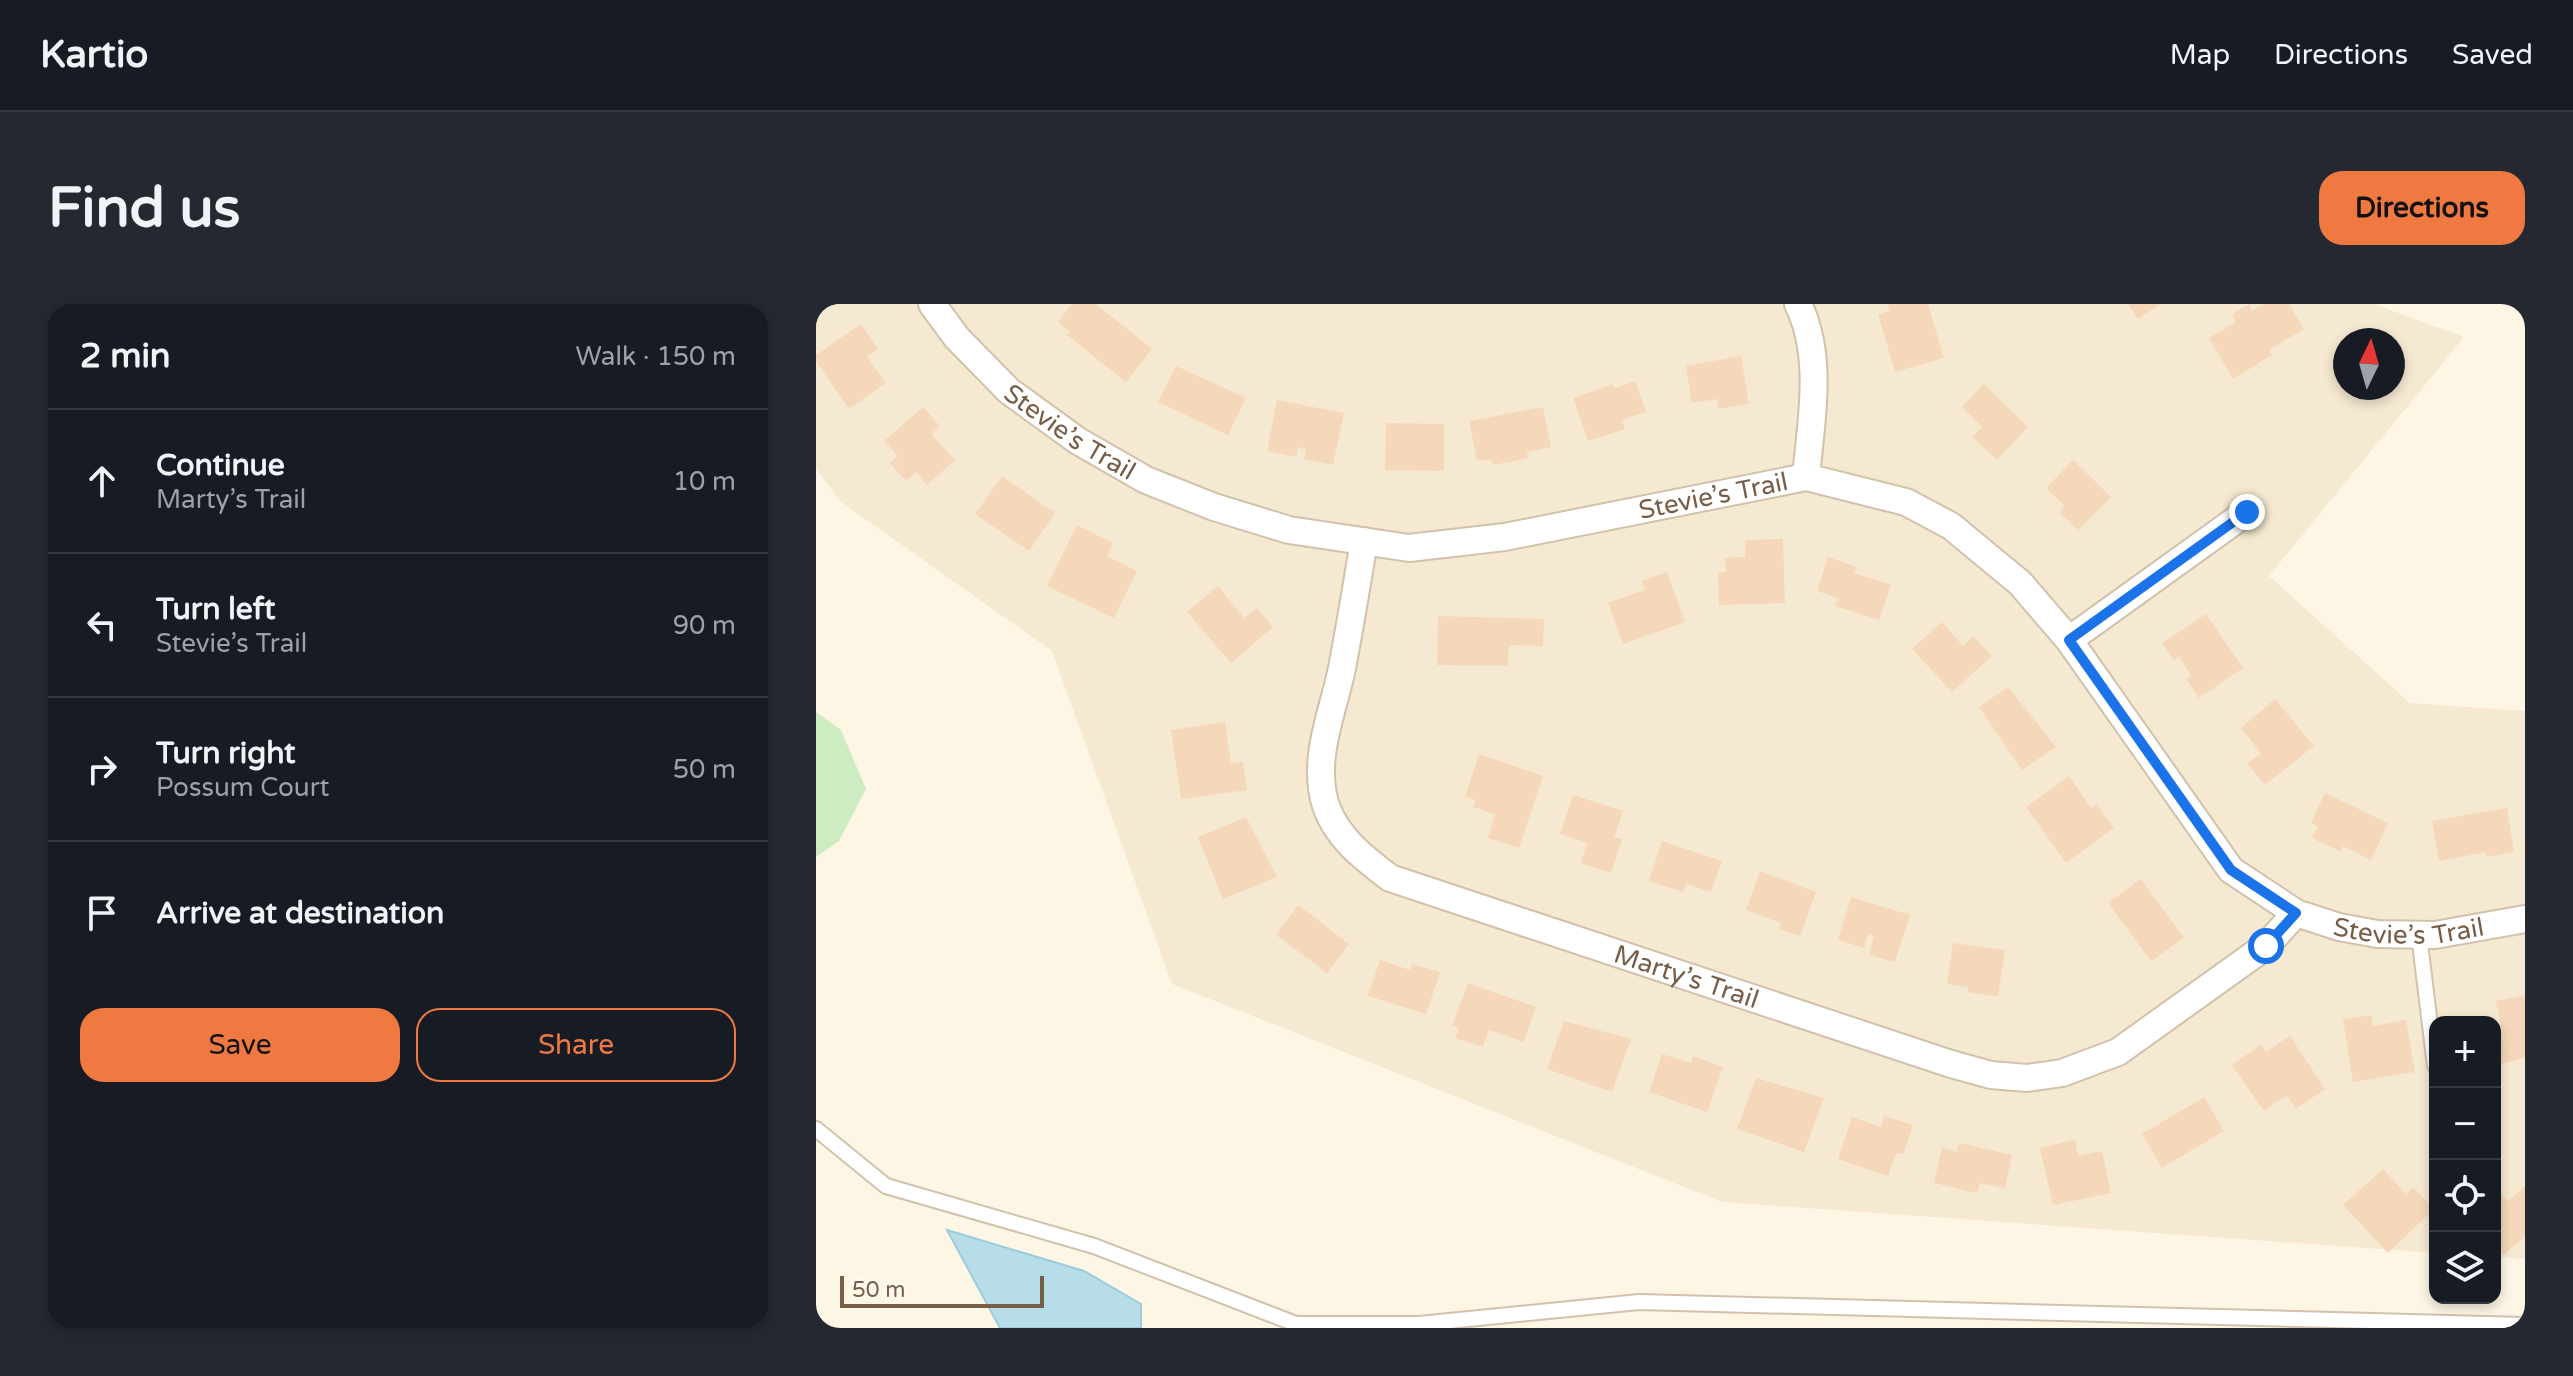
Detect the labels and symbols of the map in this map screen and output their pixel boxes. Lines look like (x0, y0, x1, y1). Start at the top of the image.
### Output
north arrow (2333, 328, 2405, 400)
street label: Stevie’s Trail (998, 378, 1141, 487)
street label: Stevie’s Trail (1636, 466, 1791, 526)
route end (2229, 494, 2265, 530)
street label: Stevie’s Trail (2331, 911, 2486, 951)
route start (2248, 928, 2284, 964)
street label: Marty’s Trail (1610, 938, 1763, 1015)
scale bar (840, 1272, 1044, 1308)

